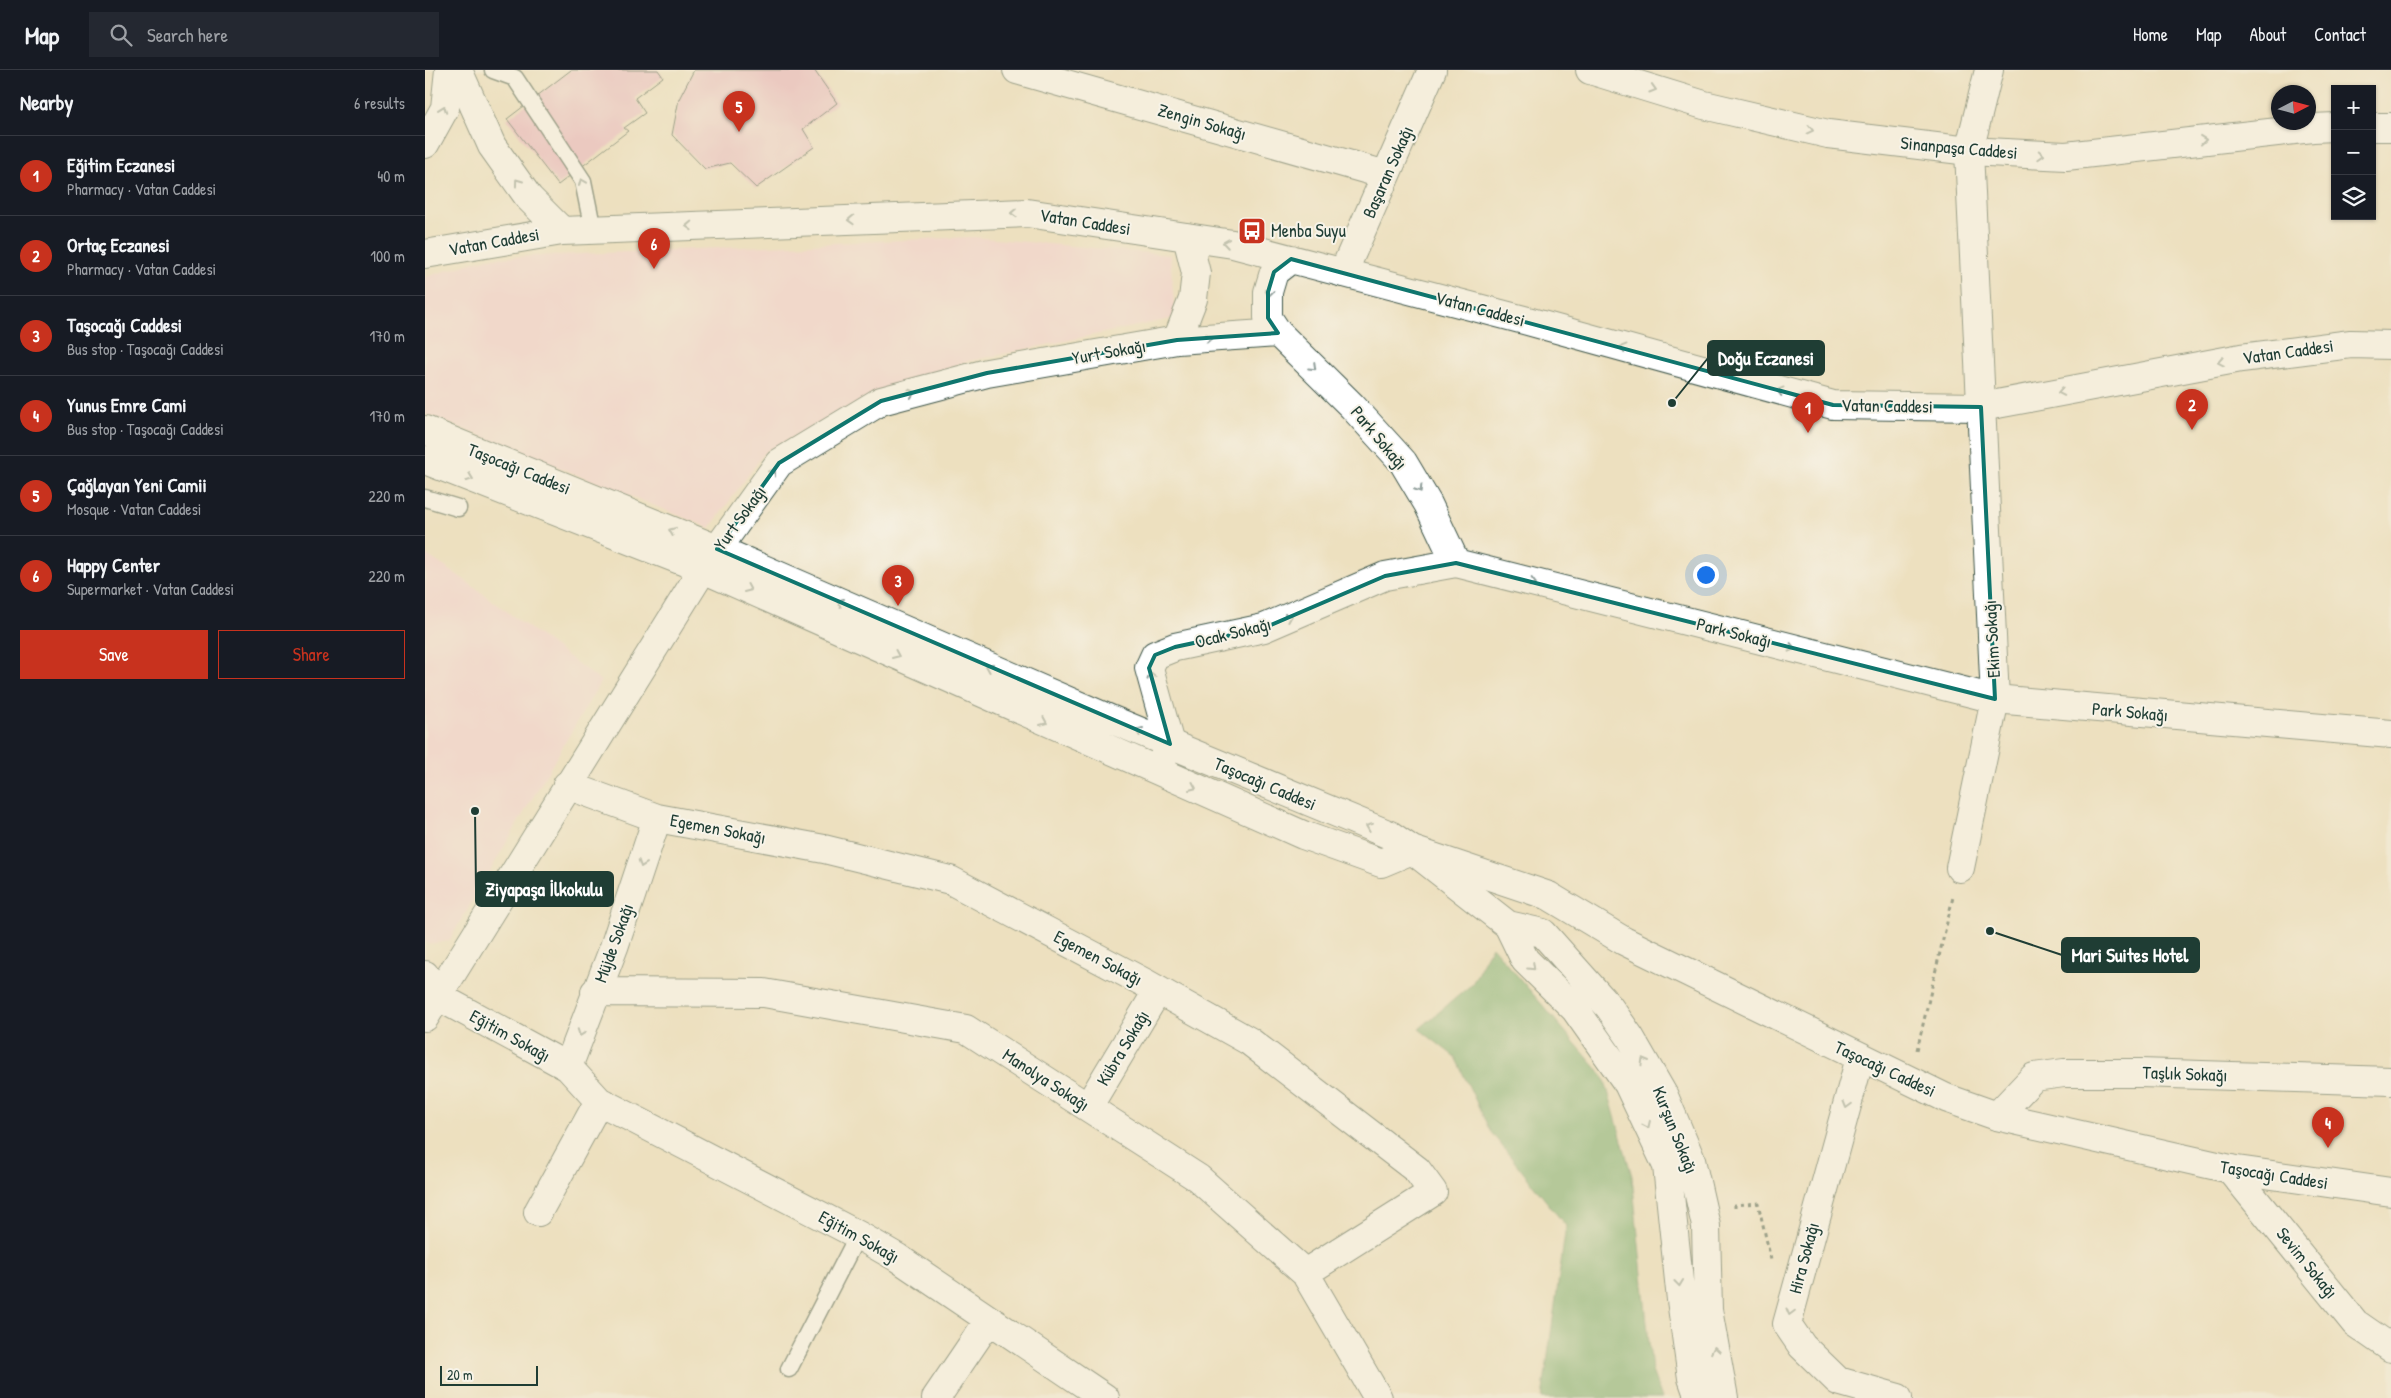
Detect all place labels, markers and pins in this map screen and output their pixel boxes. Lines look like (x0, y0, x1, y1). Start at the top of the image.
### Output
pin: 5 (723, 91, 755, 132)
bus stop icon: Menba Suyu (1237, 216, 1267, 246)
place label: Menba Suyu (1271, 218, 1346, 243)
pin: 6 (638, 228, 670, 269)
callout: Doğu Eczanesi (1708, 341, 1824, 375)
pin: 2 (2176, 389, 2208, 430)
pin: 1 (1792, 392, 1824, 433)
pin: 3 (882, 565, 914, 606)
callout: Ziyapaşa İlkokulu (476, 872, 613, 906)
callout: Mari Suites Hotel (2062, 938, 2199, 972)
pin: 4 (2312, 1107, 2344, 1148)

